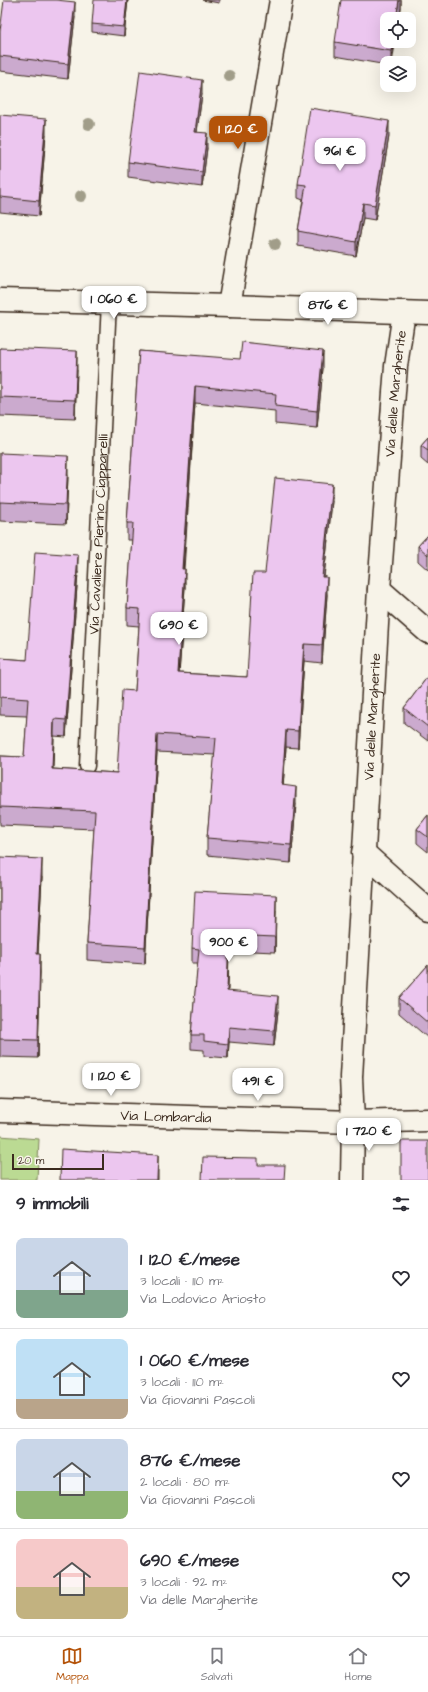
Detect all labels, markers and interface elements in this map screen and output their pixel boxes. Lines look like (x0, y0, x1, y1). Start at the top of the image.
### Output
map controls (380, 12, 416, 92)
button: locate (380, 12, 416, 48)
button: layers (380, 56, 416, 92)
pin: 1 120 € (201, 116, 275, 150)
text: 1 120 € (218, 120, 258, 138)
pin: 961 € (312, 138, 368, 172)
text: 961 € (324, 142, 356, 160)
pin: 1 060 € (77, 286, 151, 320)
text: 1 060 € (91, 290, 137, 308)
pin: 876 € (300, 292, 356, 326)
text: 876 € (308, 296, 348, 314)
street label: Via delle Margherite (380, 329, 412, 458)
street label: Via Cavaliere Pierino Ciapparelli (84, 434, 114, 635)
pin: 690 € (151, 612, 207, 646)
text: 690 € (159, 616, 199, 634)
street label: Via delle Margherite (359, 652, 386, 781)
pin: 900 € (201, 929, 257, 963)
text: 900 € (209, 933, 249, 951)
pin: 1 120 € (74, 1063, 148, 1097)
text: 1 120 € (91, 1067, 131, 1085)
pin: 491 € (230, 1068, 286, 1102)
text: 491 € (241, 1072, 275, 1090)
street label: Via Lombardia (120, 1106, 212, 1129)
pin: 1 720 € (332, 1118, 406, 1152)
text: 1 720 € (346, 1122, 392, 1140)
scale bar (12, 1152, 104, 1171)
text: 20 m (18, 1153, 44, 1168)
text: 9 immobili (16, 1192, 88, 1216)
icon: filters (390, 1193, 412, 1215)
text: 1 120 €/mese (140, 1248, 240, 1272)
icon: home (48, 1254, 96, 1302)
icon: heart (390, 1267, 412, 1289)
text: 3 locali · 110 m² (140, 1272, 224, 1290)
text: Via Lodovico Ariosto (140, 1290, 266, 1308)
text: 1 060 €/mese (140, 1349, 249, 1373)
icon: home (48, 1355, 96, 1403)
icon: heart (390, 1368, 412, 1390)
text: 3 locali · 110 m² (140, 1373, 224, 1391)
text: Via Giovanni Pascoli (140, 1391, 255, 1409)
text: 876 €/mese (140, 1449, 240, 1473)
icon: home (48, 1455, 96, 1503)
icon: heart (390, 1468, 412, 1490)
text: 2 locali · 80 m² (140, 1473, 230, 1491)
text: Via Giovanni Pascoli (140, 1491, 255, 1509)
text: 690 €/mese (140, 1549, 239, 1573)
icon: home (48, 1555, 96, 1603)
icon: heart (390, 1568, 412, 1590)
text: 3 locali · 92 m² (140, 1573, 227, 1591)
text: Via delle Margherite (140, 1591, 258, 1609)
tab: Mappa (56, 1645, 89, 1684)
tab: Salvati (201, 1645, 232, 1684)
tab: Home (345, 1645, 372, 1684)

